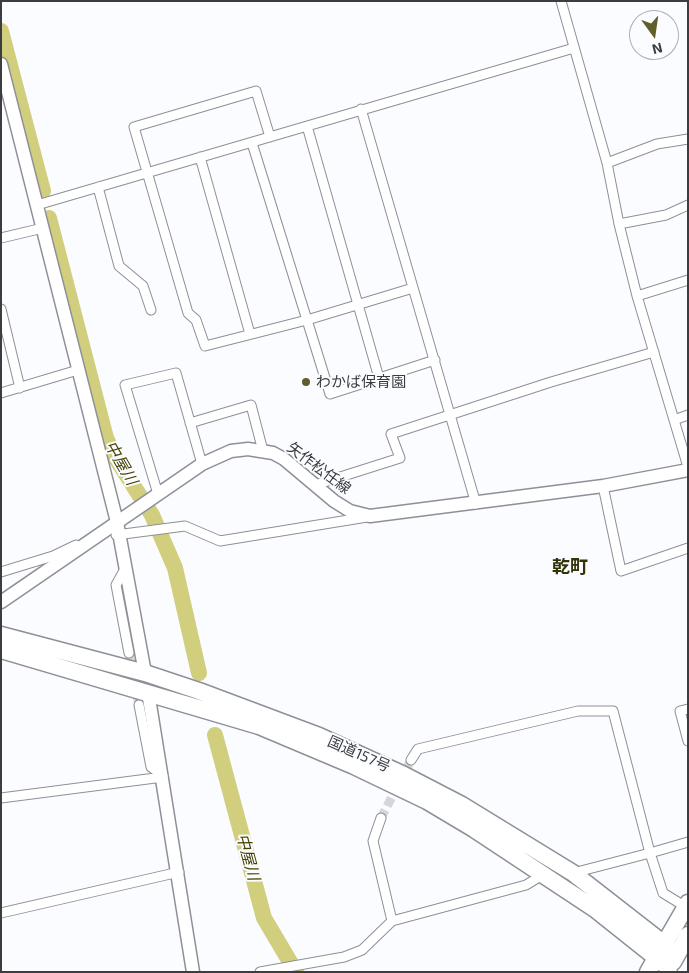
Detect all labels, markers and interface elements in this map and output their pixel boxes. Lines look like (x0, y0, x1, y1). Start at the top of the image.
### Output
north arrow (629, 10, 679, 60)
text: N (651, 40, 664, 59)
place label: わかば保育園 (316, 373, 406, 391)
marker: わかば保育園 (300, 376, 312, 388)
water label: 中屋川 (101, 437, 141, 489)
street label: 矢作松任線 (284, 438, 354, 498)
district label: 乾町 (552, 556, 588, 578)
street label: 国道157号 (325, 732, 393, 776)
water label: 中屋川 (233, 831, 263, 883)

